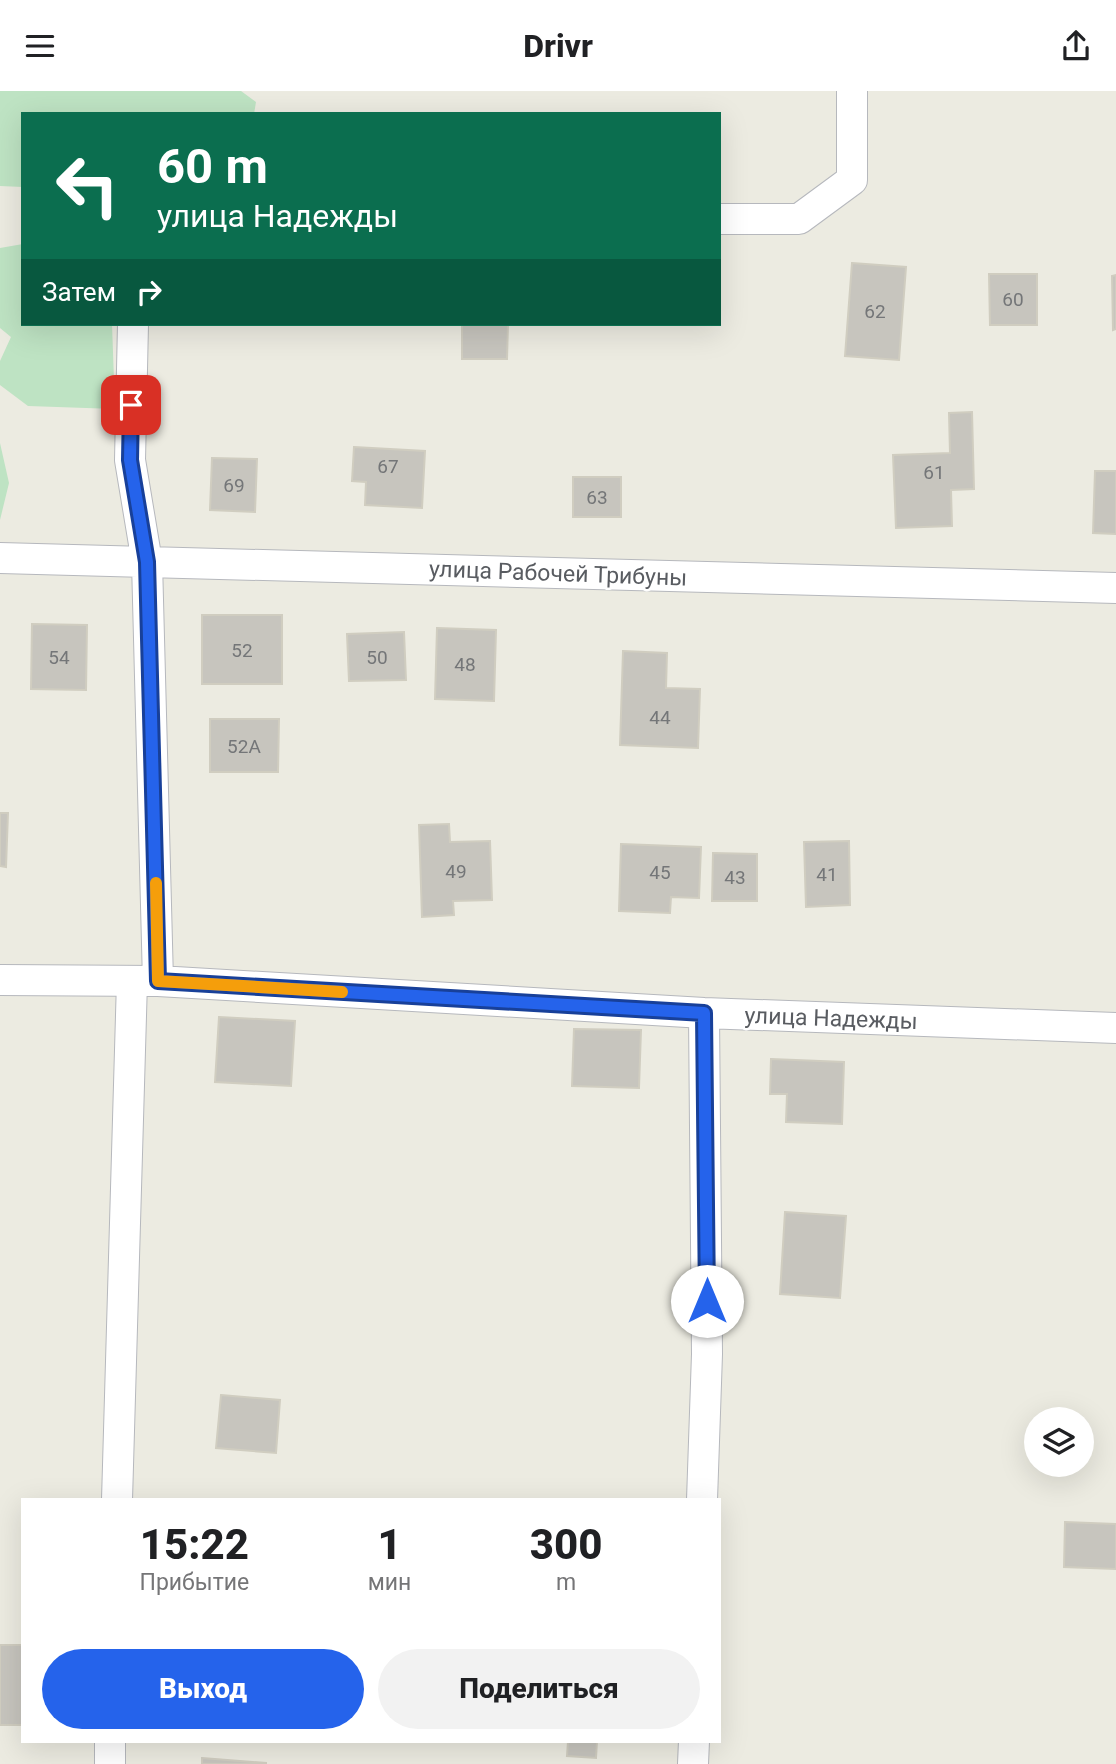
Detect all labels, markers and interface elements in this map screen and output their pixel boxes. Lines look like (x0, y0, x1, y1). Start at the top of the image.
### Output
icon: menu (21, 27, 59, 65)
text: Drivr (523, 27, 593, 65)
icon: share (1057, 27, 1095, 65)
text: 60 m (157, 138, 268, 195)
icon: left (42, 140, 133, 231)
text: улица Надежды (157, 197, 398, 235)
icon: right (130, 273, 168, 311)
text: Затем (42, 277, 116, 307)
house number: 60 (1002, 288, 1024, 311)
house number: 62 (864, 300, 886, 323)
pin (101, 375, 161, 435)
icon: arrive (112, 386, 150, 424)
house number: 67 (377, 455, 399, 478)
house number: 61 (923, 461, 945, 484)
house number: 69 (223, 474, 245, 497)
house number: 63 (586, 486, 608, 509)
street label: улица Рабочей Трибуны (428, 556, 687, 591)
house number: 52 (231, 639, 253, 662)
house number: 54 (48, 646, 70, 669)
house number: 50 (366, 646, 388, 669)
house number: 48 (454, 653, 476, 676)
house number: 44 (649, 706, 671, 729)
house number: 52А (227, 735, 261, 758)
house number: 49 (445, 860, 467, 883)
house number: 45 (649, 861, 671, 884)
house number: 41 (816, 863, 838, 886)
house number: 43 (724, 866, 746, 889)
street label: улица Надежды (744, 1002, 918, 1035)
position arrow (670, 1264, 744, 1338)
map controls (1024, 1407, 1094, 1477)
button: layers (1024, 1407, 1094, 1477)
text: 15:22 (140, 1520, 249, 1569)
text: 1 (377, 1520, 402, 1569)
text: 300 (530, 1520, 603, 1569)
text: Прибытие (140, 1569, 249, 1596)
text: мин (368, 1569, 411, 1596)
text: m (556, 1569, 576, 1596)
button: Выход (42, 1649, 364, 1729)
button: Поделиться (378, 1649, 700, 1729)

